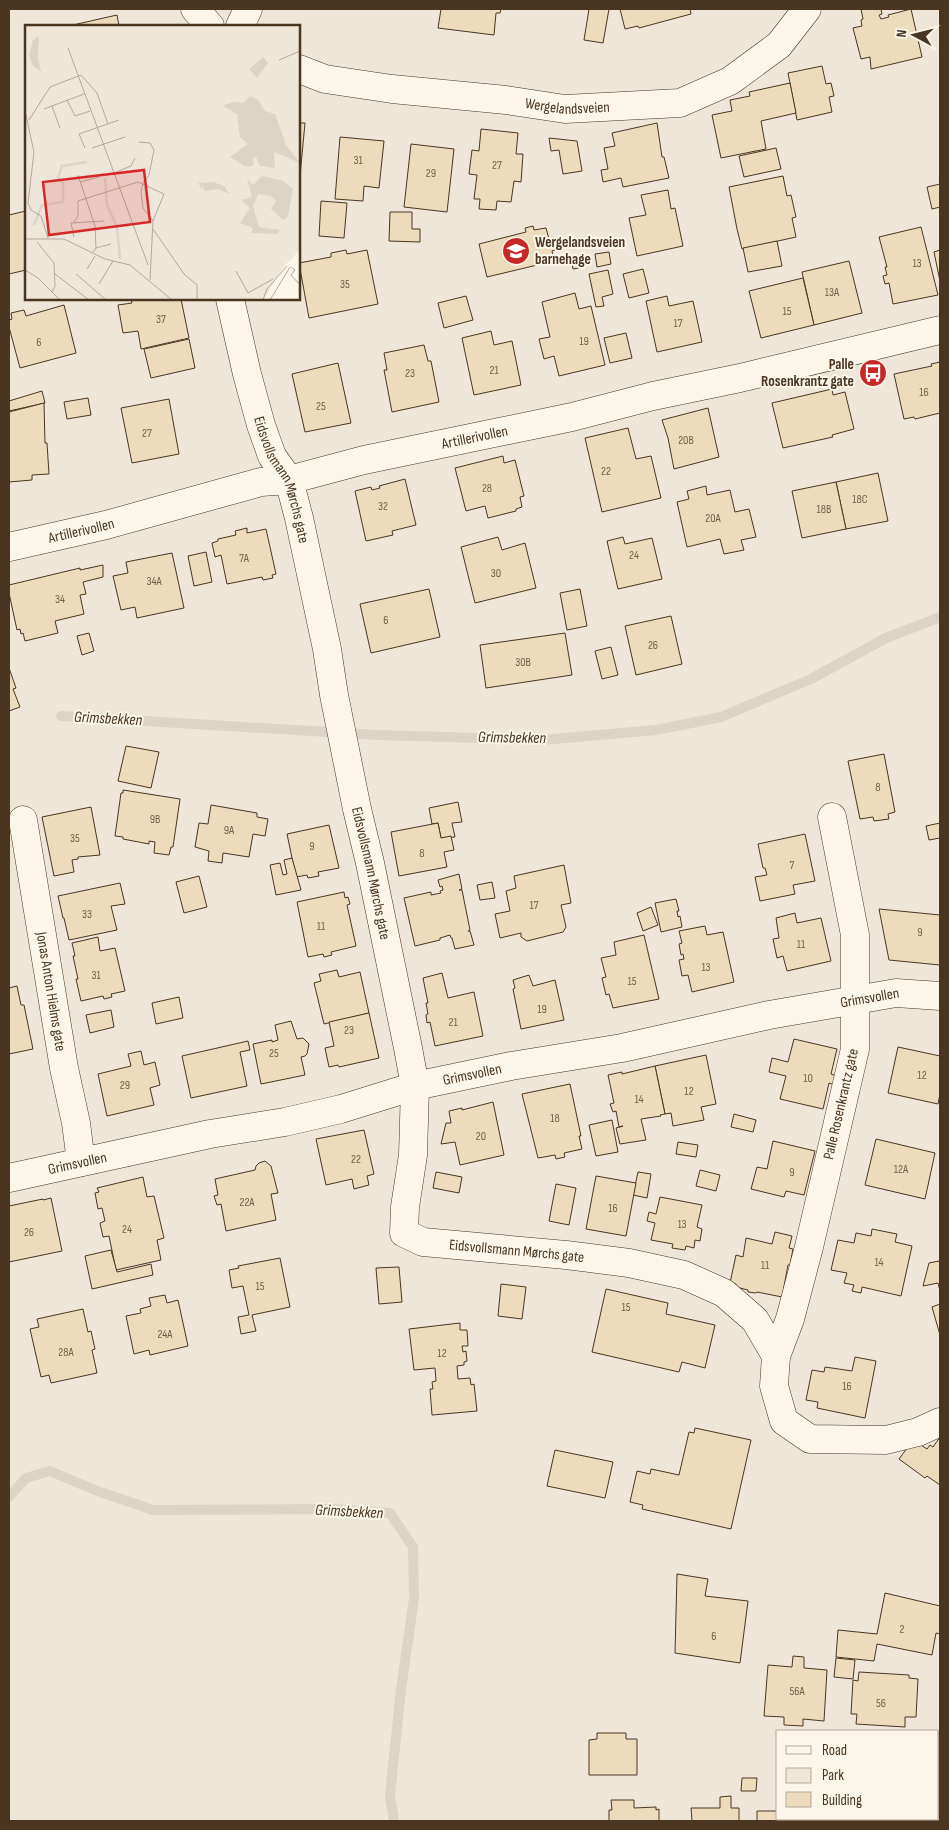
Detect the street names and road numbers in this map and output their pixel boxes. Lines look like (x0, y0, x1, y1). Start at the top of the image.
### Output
street label: Wergelandsveien (524, 94, 610, 119)
street label: Eidsvollsmann Mørchs gate (250, 414, 314, 545)
street label: Artillerivollen (439, 421, 510, 453)
street label: Artillerivollen (45, 514, 116, 548)
street label: Eidsvollsmann Mørchs gate (347, 805, 395, 941)
street label: Jonas Anton Hielms gate (32, 930, 71, 1053)
street label: Grimsvollen (839, 983, 901, 1012)
street label: Palle Rosenkrantz gate (819, 1047, 863, 1161)
street label: Grimsvollen (441, 1059, 503, 1089)
street label: Grimsvollen (46, 1147, 109, 1179)
street label: Eidsvollsmann Mørchs gate (448, 1235, 585, 1267)

